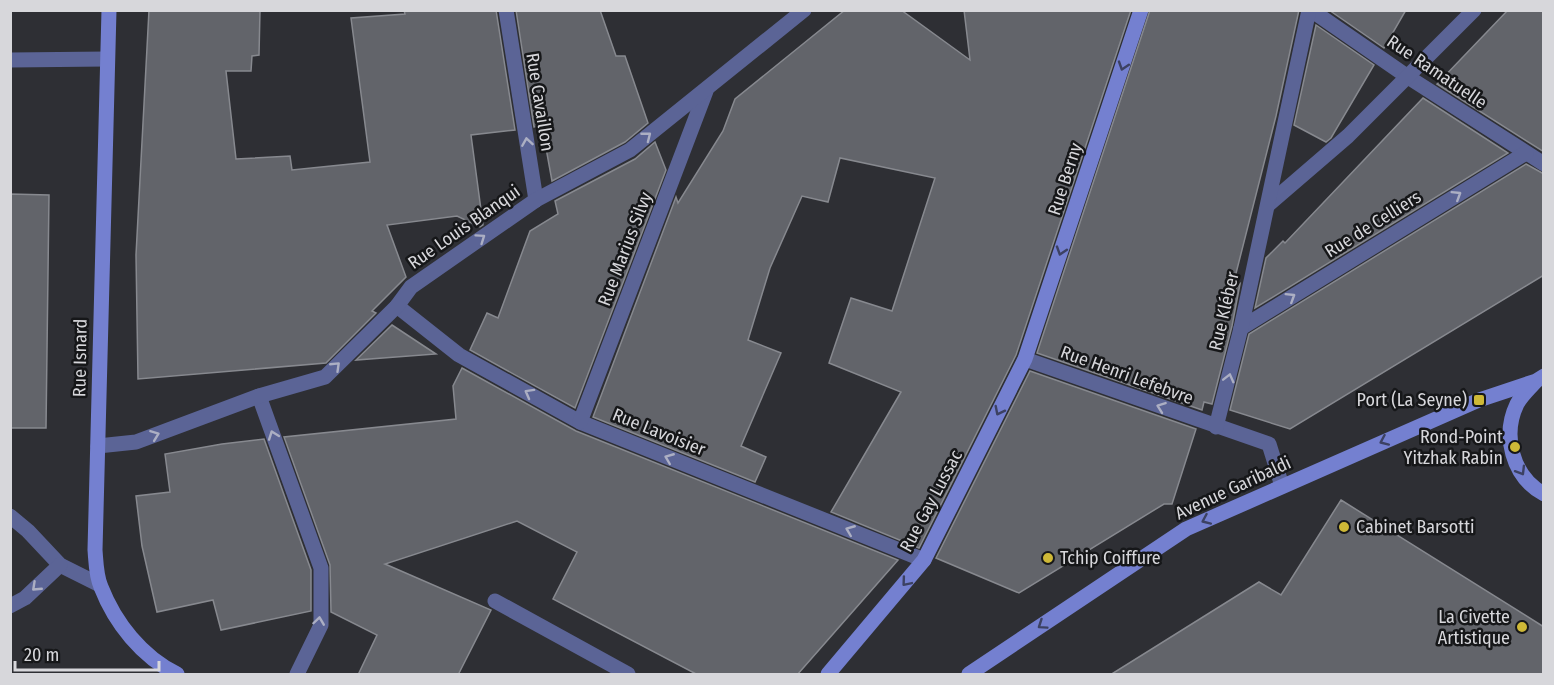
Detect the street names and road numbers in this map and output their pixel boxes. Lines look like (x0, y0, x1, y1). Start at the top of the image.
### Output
street label: Rue Ramatuelle (1383, 30, 1491, 114)
street label: Rue Cavaillon (521, 51, 559, 153)
street label: Rue Berny (1043, 140, 1087, 218)
street label: Rue Louis Blanqui (404, 180, 524, 274)
street label: Rue de Celliers (1321, 186, 1425, 262)
street label: Rue Marius Silvy (593, 189, 657, 309)
street label: Rue Kléber (1204, 269, 1244, 353)
street label: Rue Isnard (68, 319, 92, 397)
street label: Rue Henri Lefebvre (1058, 341, 1196, 409)
street label: Rue Lavoisier (609, 403, 709, 461)
street label: Rue Gay Lussac (895, 446, 967, 556)
street label: Avenue Garibaldi (1172, 452, 1294, 524)

